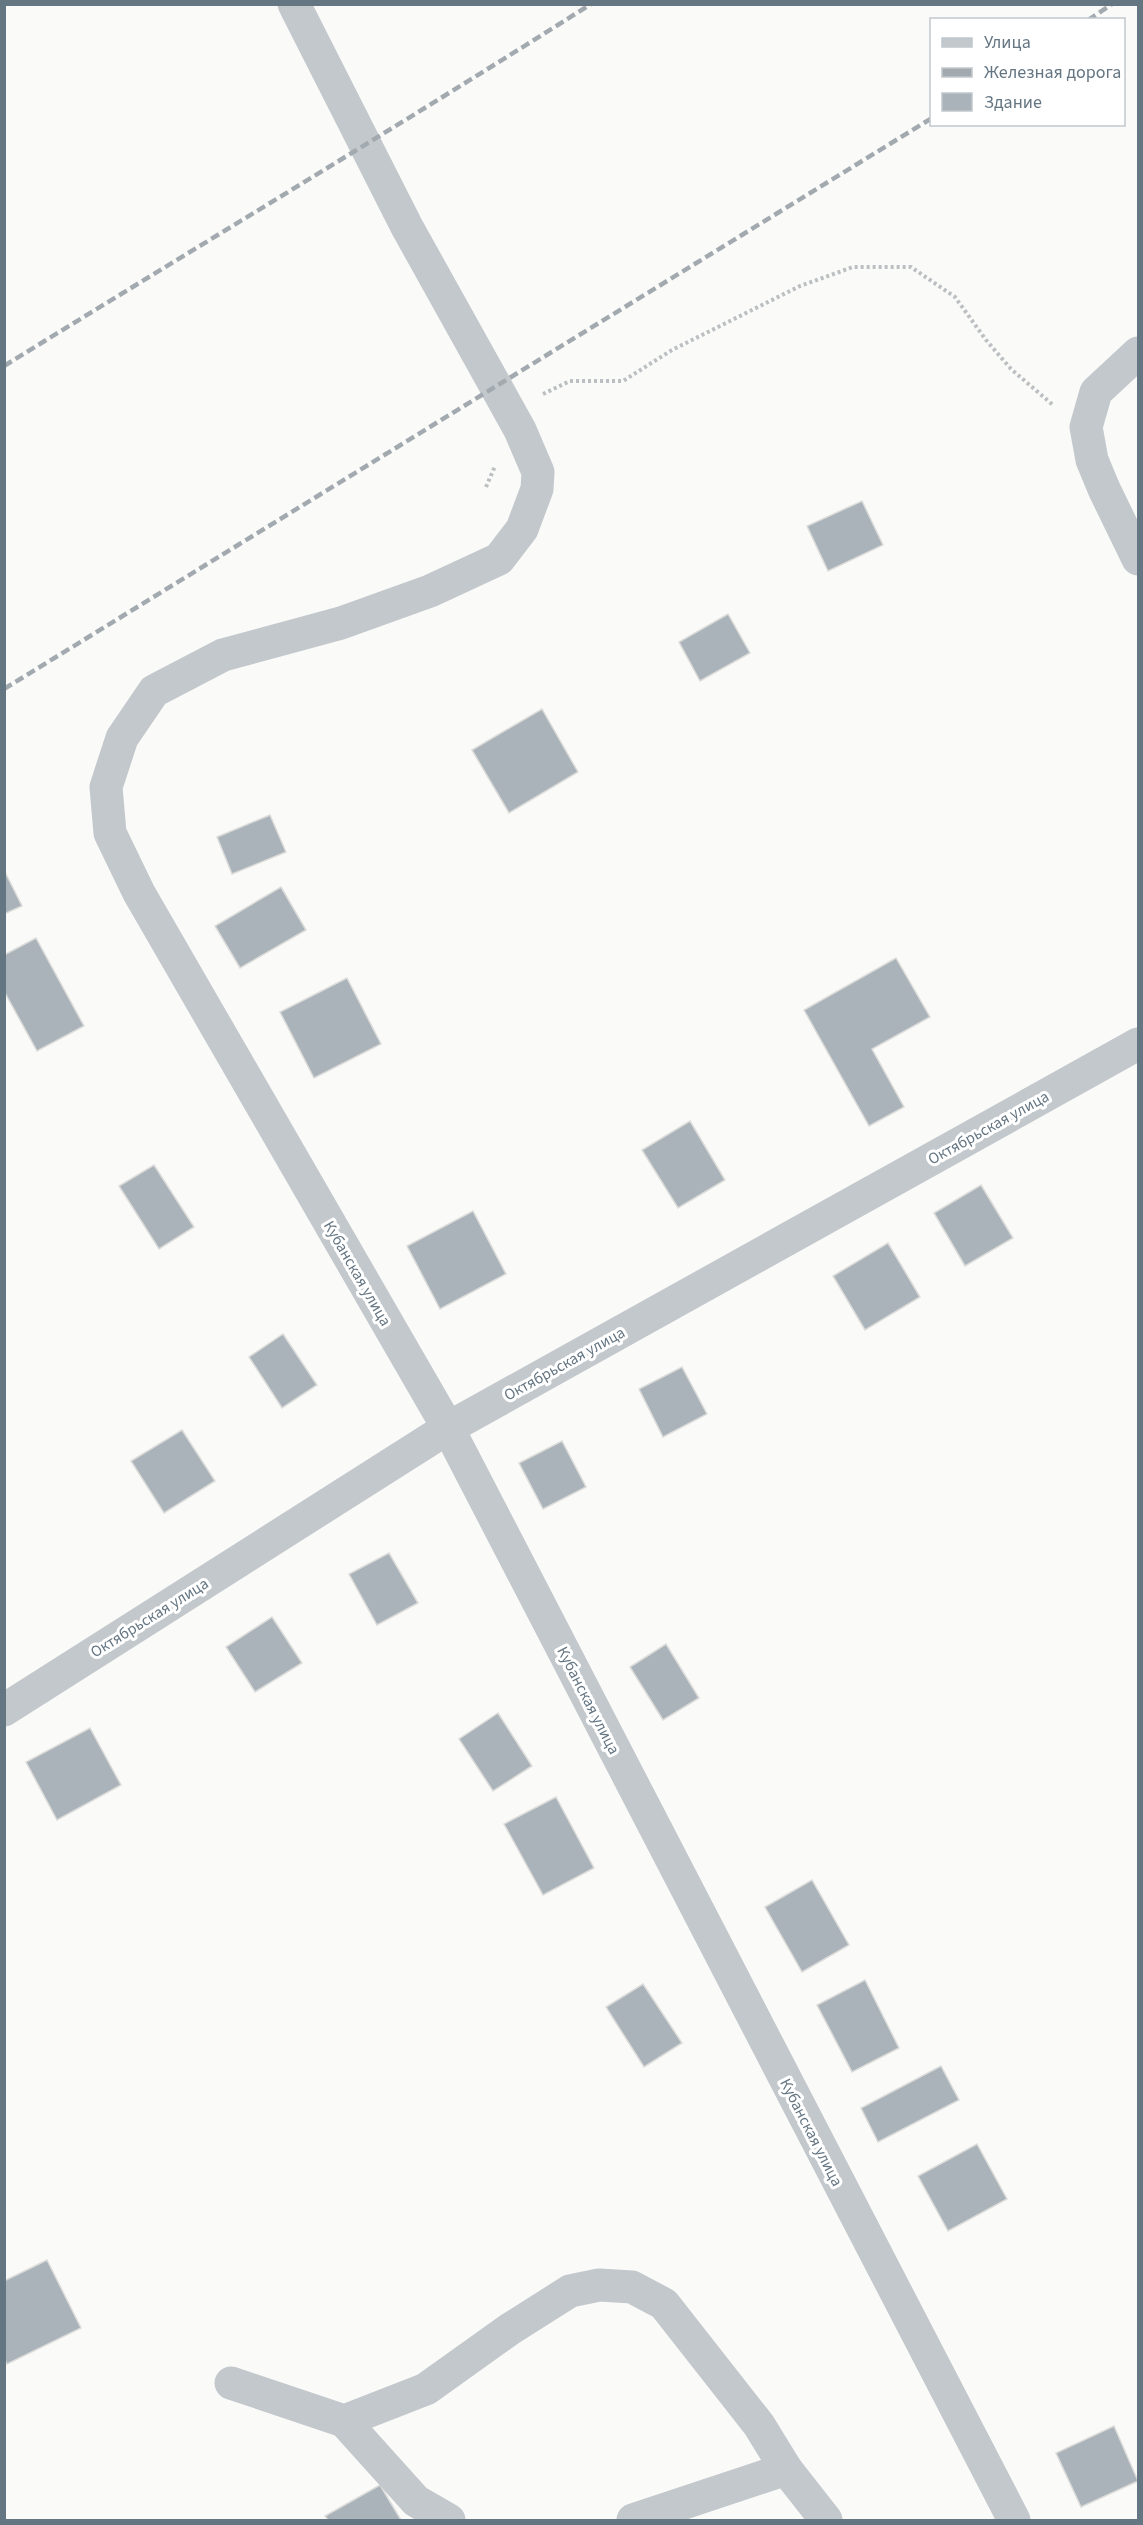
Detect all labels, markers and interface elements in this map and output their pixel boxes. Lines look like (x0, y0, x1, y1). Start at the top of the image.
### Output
legend (930, 18, 1125, 126)
text: Улица (984, 30, 1031, 55)
text: Железная дорога (984, 60, 1121, 85)
text: Здание (984, 90, 1042, 115)
street label: Октябрьская улица (924, 1085, 1053, 1170)
street label: Кубанская улица (318, 1217, 396, 1330)
street label: Октябрьская улица (500, 1321, 629, 1406)
street label: Октябрьская улица (86, 1573, 213, 1663)
street label: Кубанская улица (551, 1643, 625, 1758)
street label: Кубанская улица (774, 2075, 848, 2190)

